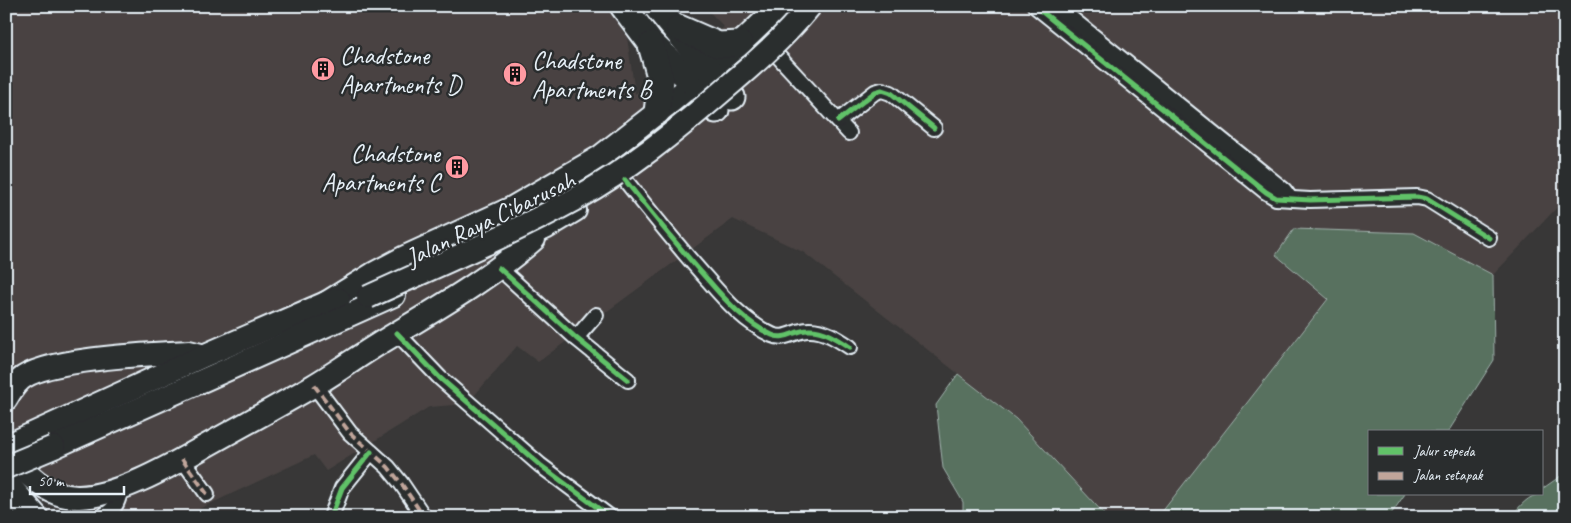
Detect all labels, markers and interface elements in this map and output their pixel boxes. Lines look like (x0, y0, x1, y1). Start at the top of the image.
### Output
place label: Chadstone Apartments D (340, 40, 463, 101)
place label: Chadstone Apartments B (532, 45, 653, 106)
building icon: Chadstone Apartments D (310, 56, 336, 82)
building icon: Chadstone Apartments B (502, 61, 528, 87)
place label: Chadstone Apartments C (322, 138, 442, 199)
building icon: Chadstone Apartments C (444, 154, 470, 180)
street label: Jalan Raya Cibarusah (400, 164, 582, 274)
legend (1368, 430, 1544, 496)
text: Jalur sepeda (1413, 442, 1476, 461)
scale bar (30, 463, 124, 495)
text: Jalan setapak (1413, 466, 1484, 485)
text: 50 m (38, 472, 65, 491)

